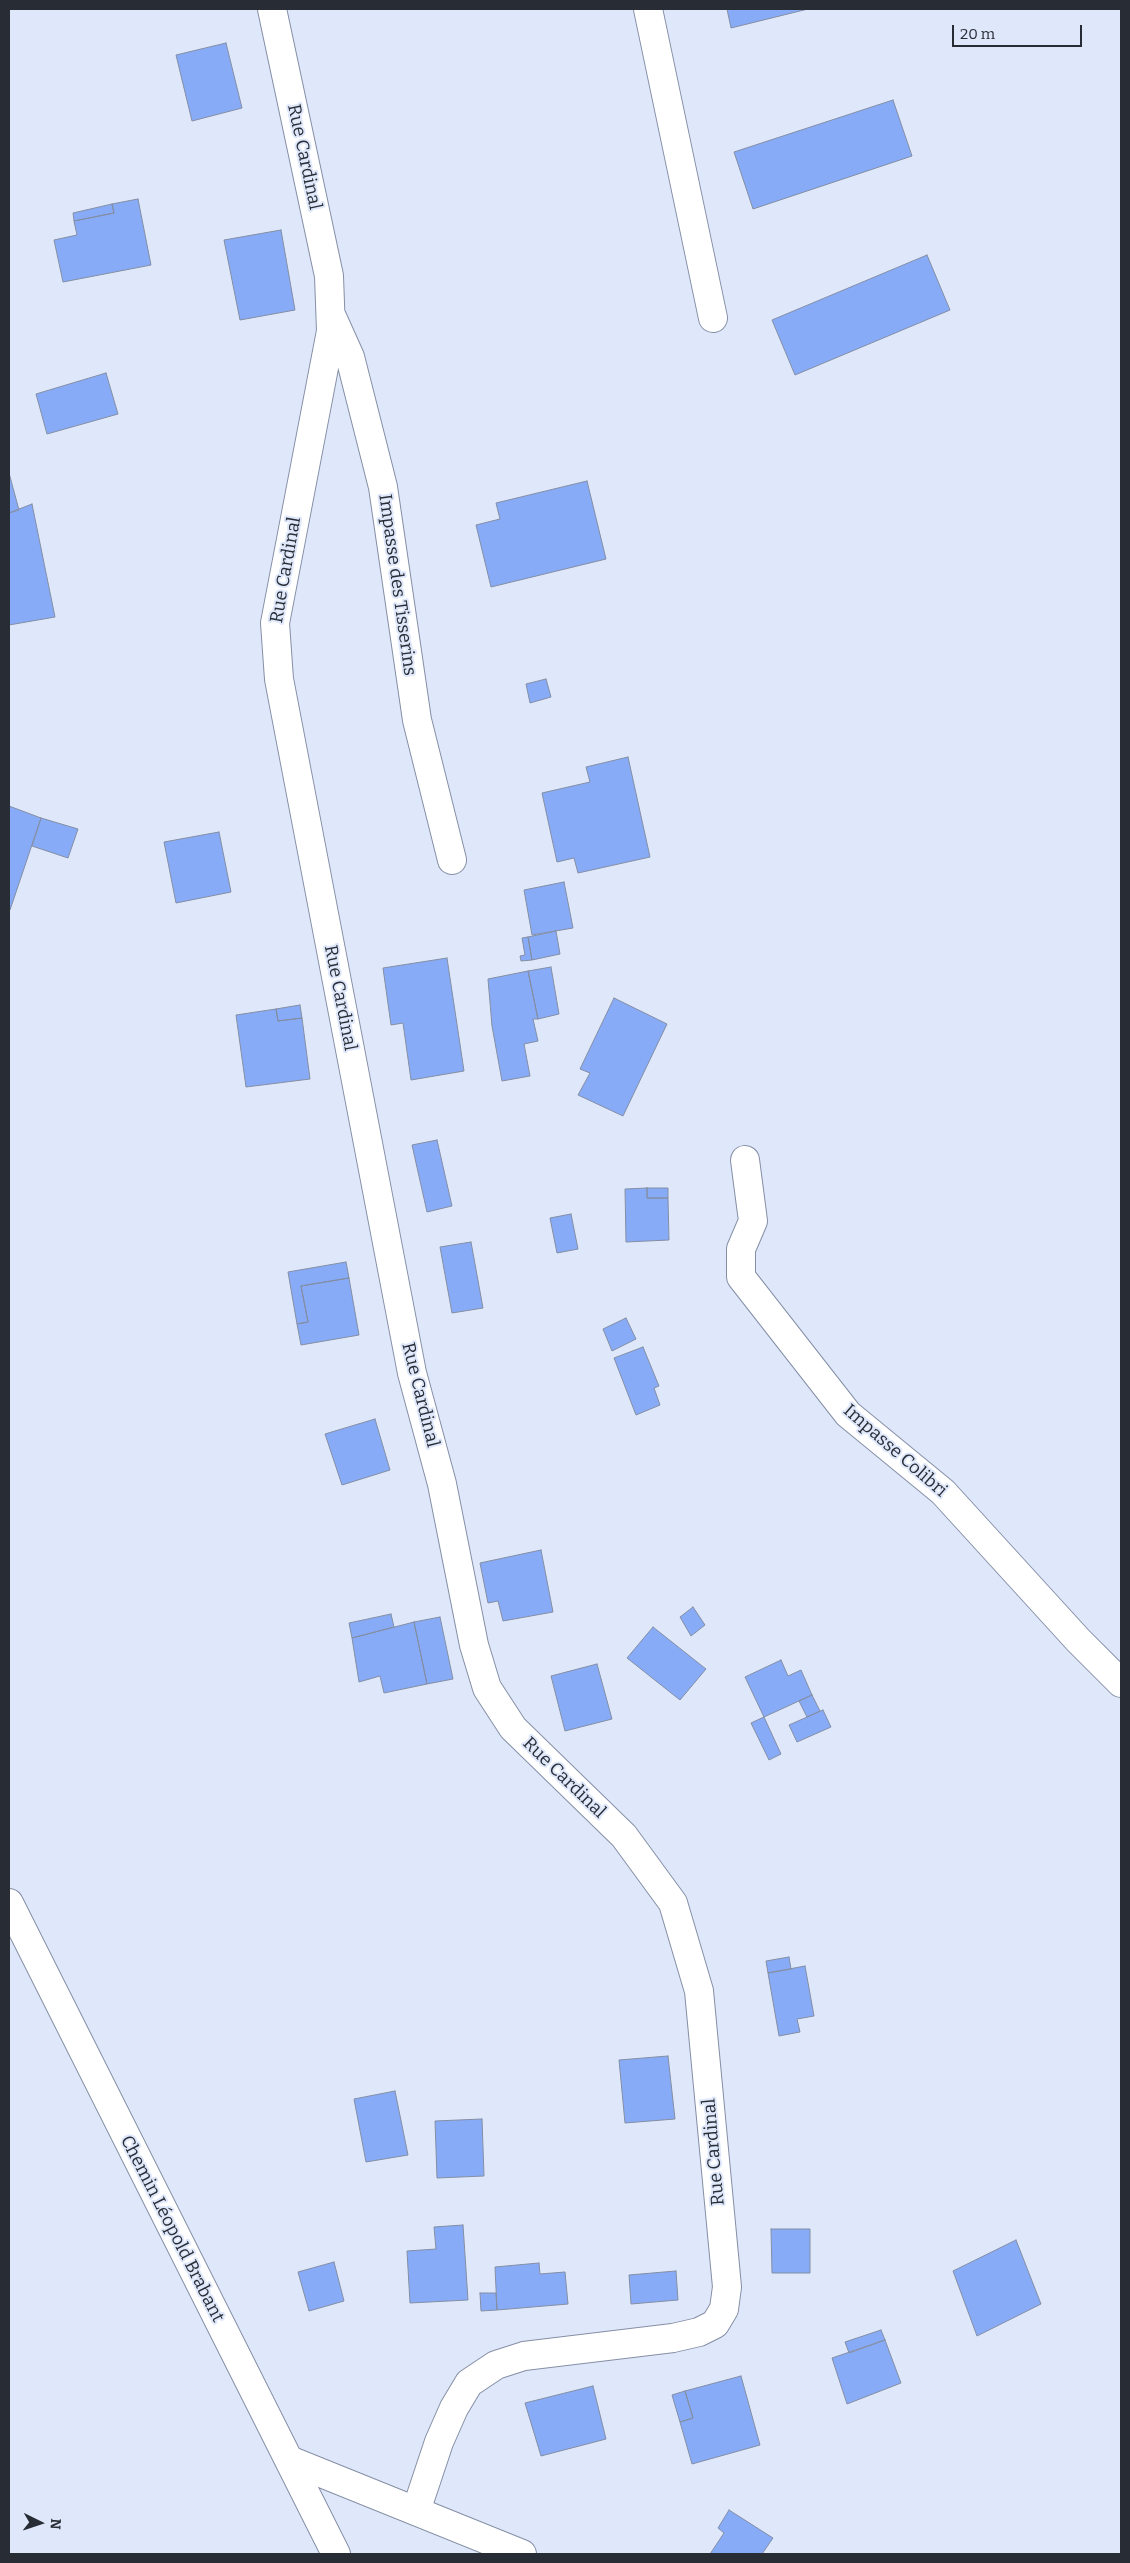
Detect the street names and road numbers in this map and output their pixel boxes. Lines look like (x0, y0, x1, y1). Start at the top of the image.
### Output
street label: Rue Cardinal (282, 102, 326, 212)
street label: Impasse des Tisserins (374, 493, 420, 677)
street label: Rue Cardinal (266, 515, 306, 625)
street label: Rue Cardinal (319, 943, 361, 1053)
street label: Rue Cardinal (397, 1340, 443, 1450)
street label: Impasse Colibri (839, 1400, 951, 1502)
street label: Rue Cardinal (518, 1733, 610, 1823)
street label: Rue Cardinal (699, 2098, 729, 2206)
street label: Chemin Léopold Brabant (115, 2132, 229, 2326)

